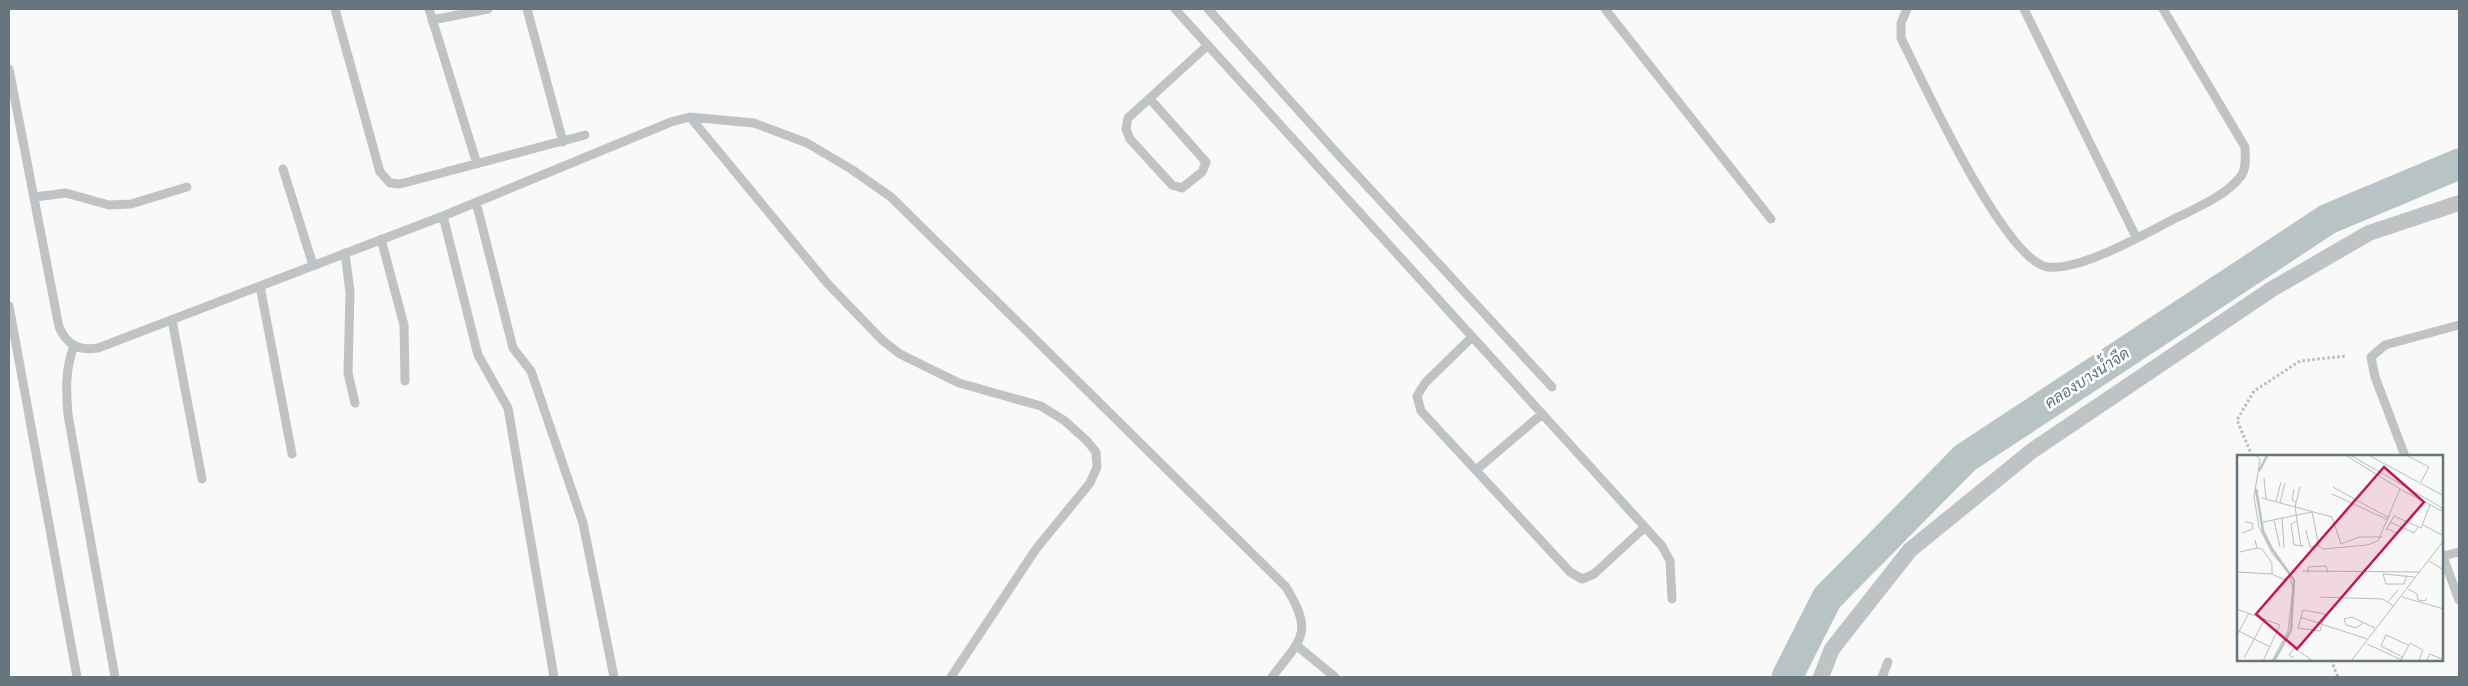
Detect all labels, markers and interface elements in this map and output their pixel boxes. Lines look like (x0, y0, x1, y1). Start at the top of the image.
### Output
water label: คลองบางน้ำจืด (2038, 339, 2133, 412)
inset map (2237, 455, 2443, 661)

